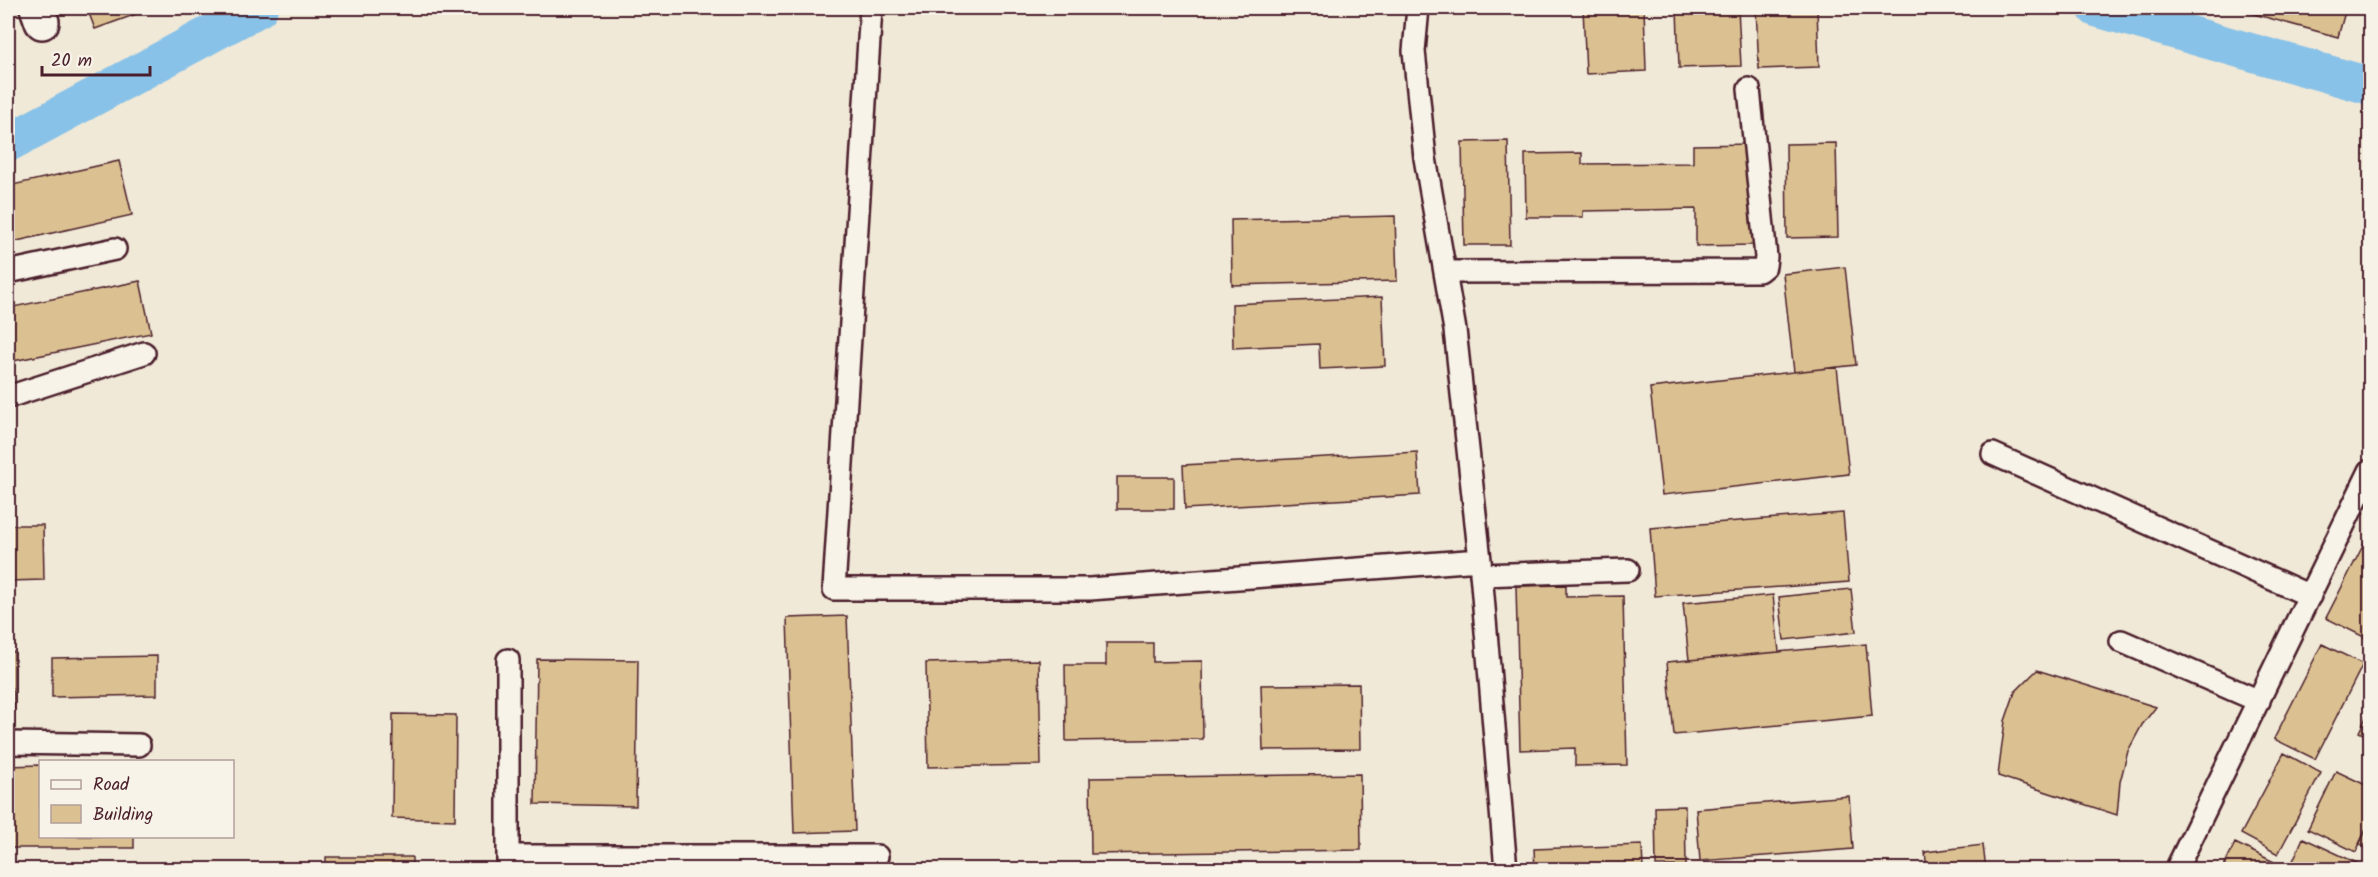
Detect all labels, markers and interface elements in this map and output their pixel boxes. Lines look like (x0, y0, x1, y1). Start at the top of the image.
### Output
scale bar (42, 39, 150, 77)
text: 20 m (51, 47, 92, 76)
legend (39, 760, 234, 838)
text: Road (93, 771, 130, 800)
text: Building (93, 801, 153, 830)

